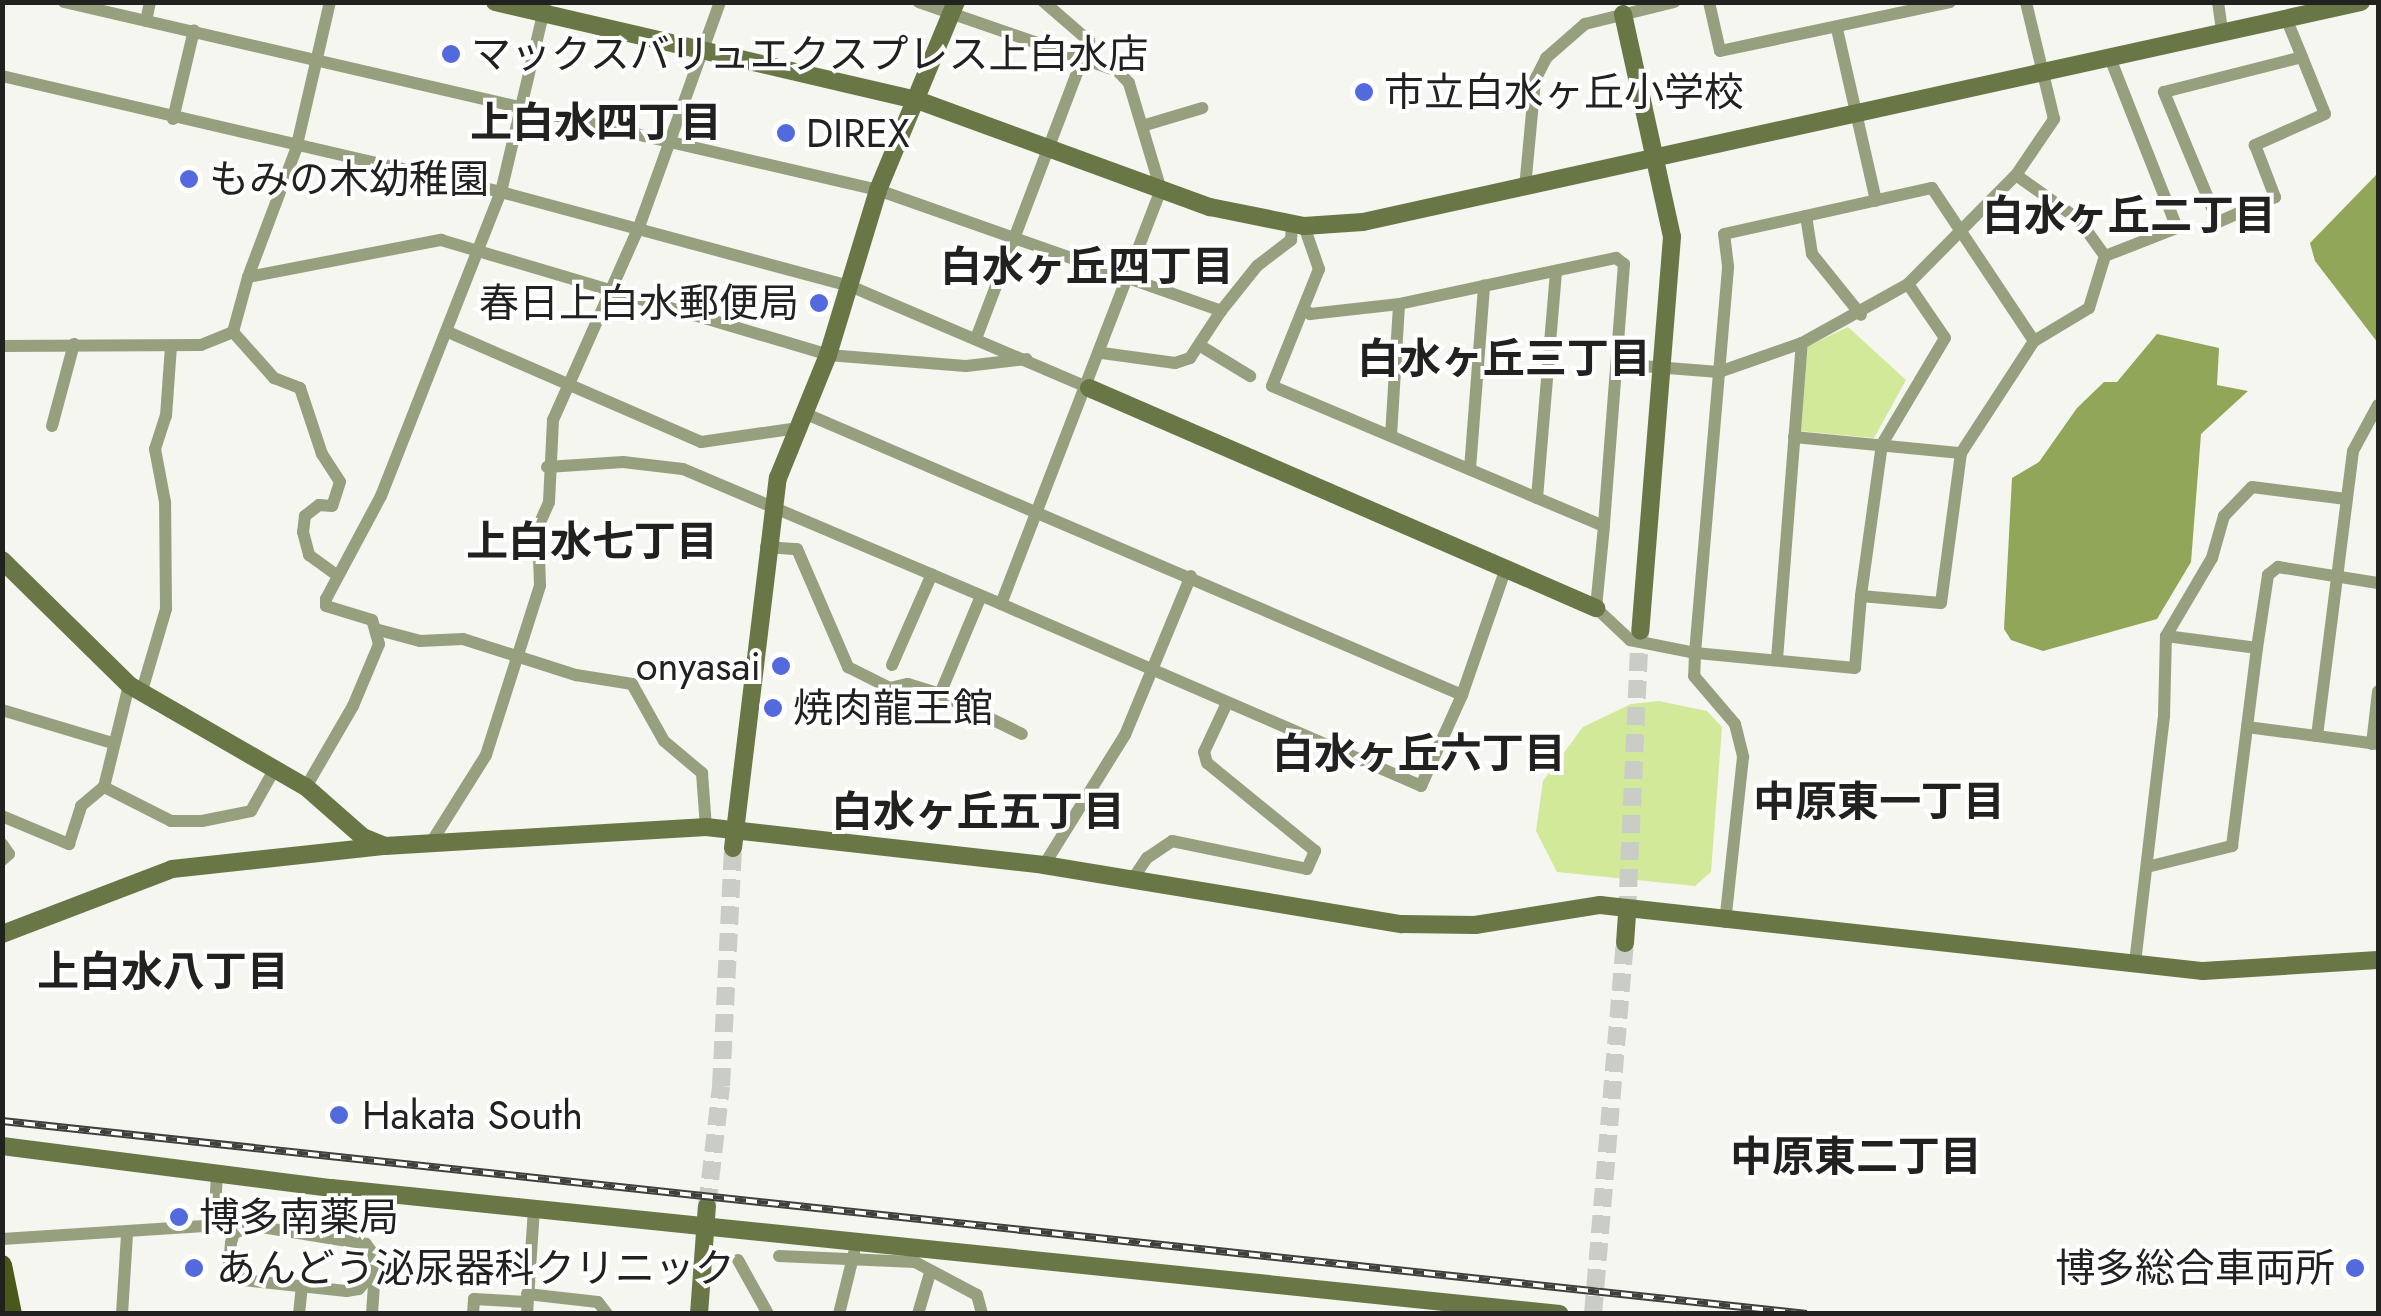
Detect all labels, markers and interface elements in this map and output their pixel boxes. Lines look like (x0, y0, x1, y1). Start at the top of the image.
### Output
place label: マックスバリュエクスプレス上白水店 (471, 30, 1151, 78)
marker: マックスバリュエクスプレス上白水店 (440, 43, 462, 65)
place label: 市立白水ヶ丘小学校 (1384, 68, 1744, 116)
marker: 市立白水ヶ丘小学校 (1353, 81, 1375, 103)
district label: 上白水四丁目 (470, 98, 722, 148)
place label: DIREX (806, 109, 910, 157)
marker: DIREX (775, 122, 797, 144)
place label: もみの木幼稚園 (209, 155, 489, 203)
marker: もみの木幼稚園 (178, 168, 200, 190)
district label: 白水ヶ丘二丁目 (1982, 191, 2276, 241)
district label: 白水ヶ丘四丁目 (940, 242, 1234, 292)
place label: 春日上白水郵便局 (479, 279, 799, 327)
marker: 春日上白水郵便局 (808, 292, 830, 314)
district label: 白水ヶ丘三丁目 (1357, 334, 1651, 384)
district label: 上白水七丁目 (466, 517, 718, 567)
place label: onyasai (636, 642, 761, 690)
marker: onyasai (770, 655, 792, 677)
place label: 焼肉龍王館 (793, 684, 993, 732)
marker: 焼肉龍王館 (762, 697, 784, 719)
district label: 白水ヶ丘六丁目 (1272, 729, 1566, 779)
district label: 中原東一丁目 (1753, 777, 2005, 827)
district label: 白水ヶ丘五丁目 (831, 787, 1125, 837)
district label: 上白水八丁目 (37, 947, 289, 997)
place label: Hakata South (362, 1091, 583, 1139)
marker: Hakata South (326, 1102, 352, 1128)
district label: 中原東二丁目 (1730, 1132, 1982, 1182)
place label: 博多南薬局 (199, 1193, 399, 1241)
marker: 博多南薬局 (168, 1206, 190, 1228)
place label: あんどう泌尿器科クリニック (216, 1244, 736, 1292)
place label: 博多総合車両所 (2055, 1244, 2335, 1292)
marker: あんどう泌尿器科クリニック (181, 1255, 207, 1281)
marker: 博多総合車両所 (2344, 1257, 2366, 1279)

